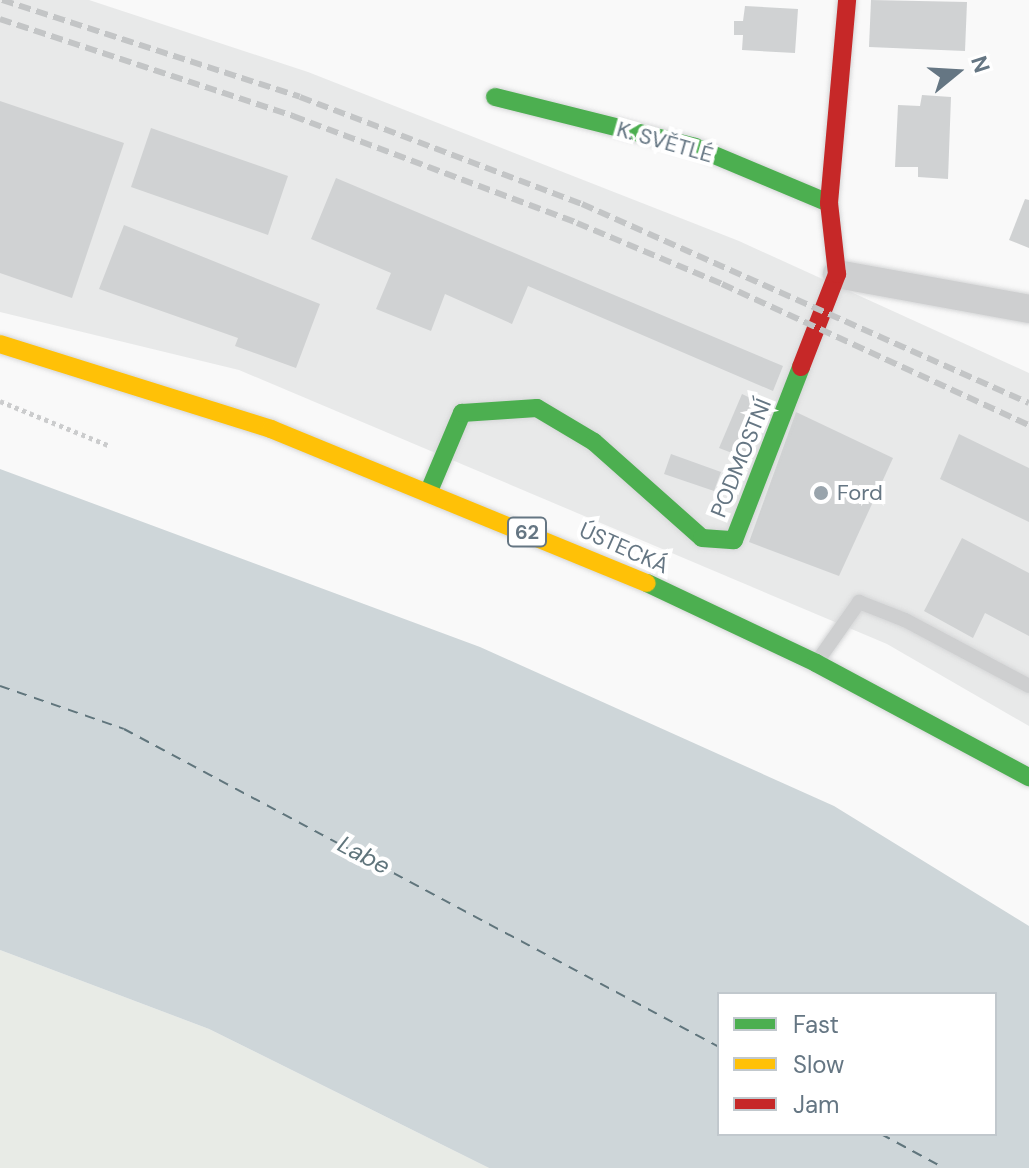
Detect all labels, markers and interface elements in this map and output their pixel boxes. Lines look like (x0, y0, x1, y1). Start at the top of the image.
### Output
north arrow (917, 32, 997, 112)
text: N (964, 52, 997, 77)
street label: K. SVĚTLÉ (614, 116, 716, 168)
street label: PODMOSTNÍ (705, 395, 777, 521)
place label: Ford (837, 480, 883, 506)
marker: Ford (812, 484, 830, 502)
road number: 62 (505, 516, 549, 548)
street label: ÚSTECKÁ (575, 517, 673, 579)
water label: Labe (333, 829, 395, 881)
legend (717, 992, 997, 1136)
text: Fast (793, 1009, 839, 1040)
text: Slow (793, 1049, 844, 1080)
text: Jam (793, 1089, 839, 1120)

